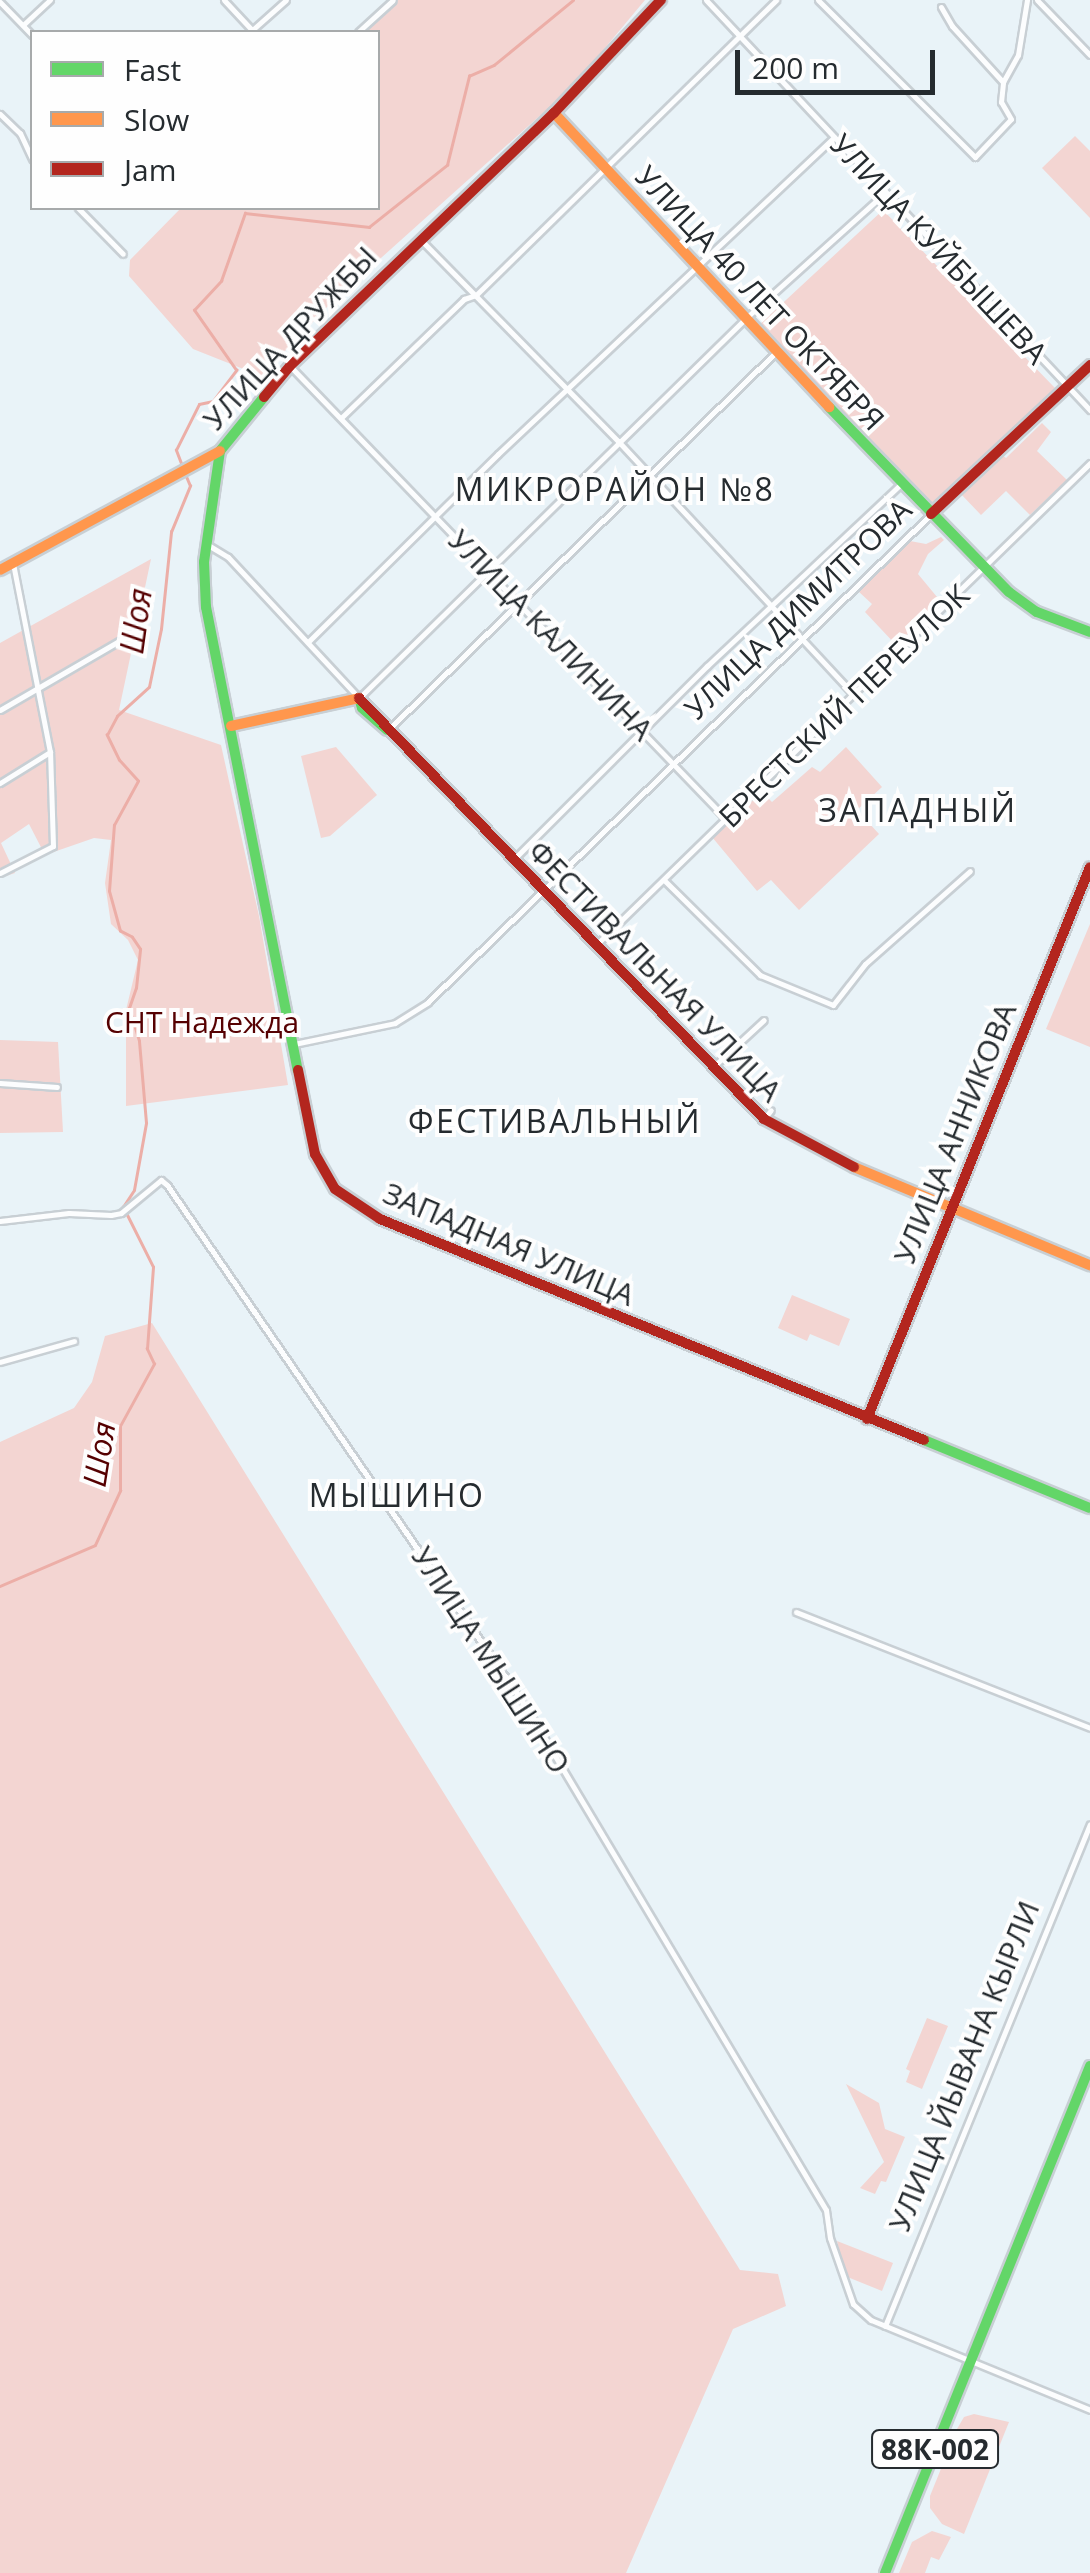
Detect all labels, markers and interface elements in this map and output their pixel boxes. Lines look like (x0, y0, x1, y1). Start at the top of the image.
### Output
legend (30, 30, 380, 210)
scale bar (740, 30, 940, 92)
text: 200 m (752, 47, 839, 88)
text: Fast (124, 49, 181, 90)
text: Slow (124, 99, 189, 140)
street label: УЛИЦА КУЙБЫШЕВА (823, 127, 1055, 371)
text: Jam (124, 149, 177, 190)
street label: УЛИЦА 40 ЛЕТ ОКТЯБРЯ (628, 158, 892, 438)
street label: УЛИЦА ДРУЖБЫ (196, 239, 384, 437)
district label: МИКРОРАЙОН №8 (455, 470, 775, 508)
street label: УЛИЦА ДИМИТРОВА (677, 492, 919, 726)
street label: УЛИЦА КАЛИНИНА (441, 522, 661, 748)
street label: БРЕСТСКИЙ ПЕРЕУЛОК (712, 577, 976, 835)
water label: Шоя (112, 586, 160, 656)
district label: ЗАПАДНЫЙ (818, 791, 1018, 829)
street label: ФЕСТИВАЛЬНАЯ УЛИЦА (521, 833, 789, 1109)
street label: УЛИЦА АННИКОВА (886, 998, 1024, 1268)
park label: СНТ Надежда (105, 1004, 299, 1040)
district label: ФЕСТИВАЛЬНЫЙ (408, 1102, 702, 1140)
street label: ЗАПАДНАЯ УЛИЦА (378, 1175, 640, 1313)
water label: Шоя (75, 1419, 123, 1489)
district label: МЫШИНО (309, 1476, 485, 1514)
street label: УЛИЦА МЫШИНО (404, 1540, 578, 1780)
street label: УЛИЦА ЙЫВАНА КЫРЛИ (881, 1896, 1047, 2236)
road number: 88К-002 (870, 2426, 1000, 2472)

